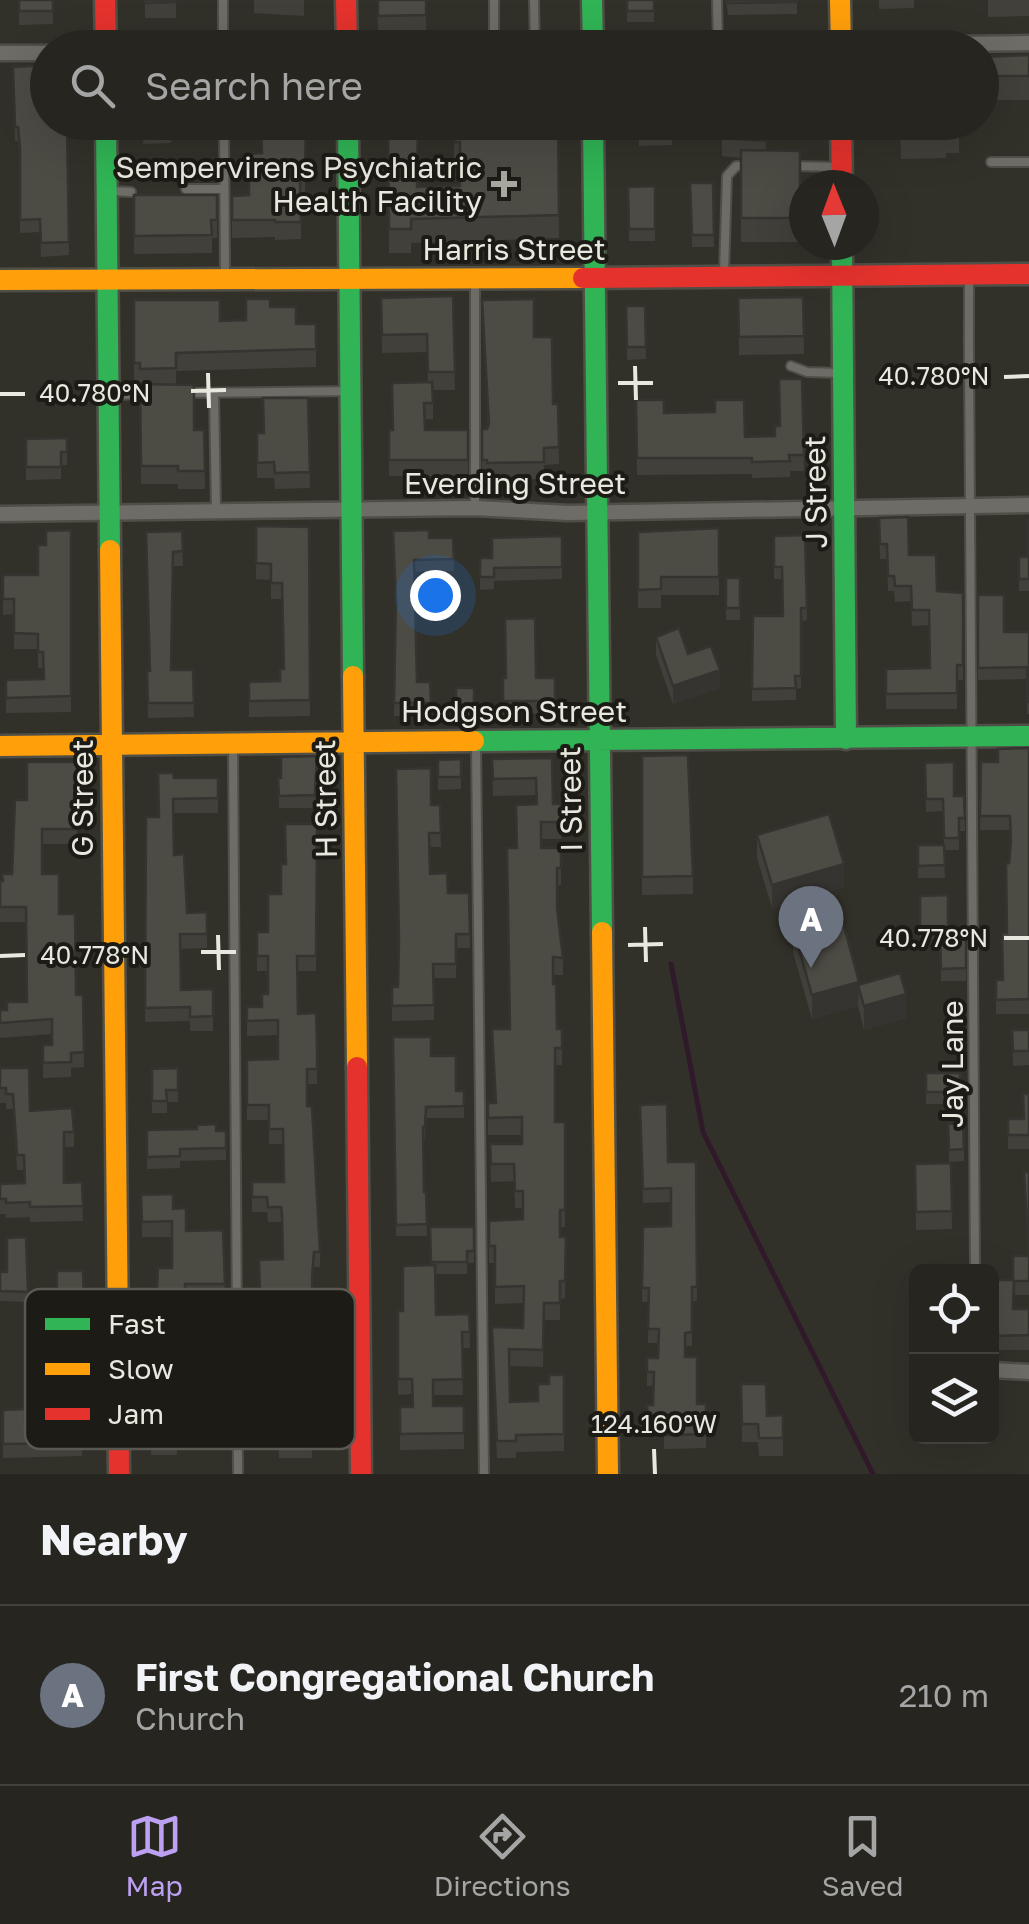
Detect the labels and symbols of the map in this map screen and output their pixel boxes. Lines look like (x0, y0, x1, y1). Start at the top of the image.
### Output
place label: Sempervirens Psychiatric Health Facility (116, 149, 482, 219)
north arrow (789, 170, 879, 260)
marker: Sempervirens Psychiatric Health Facility (491, 171, 517, 197)
street label: Harris Street (422, 231, 606, 267)
text: 40.780°N (878, 360, 990, 391)
text: 40.780°N (39, 377, 151, 408)
street label: J Street (796, 435, 834, 549)
street label: Everding Street (404, 465, 626, 501)
your location (410, 570, 461, 621)
street label: Hodgson Street (401, 693, 627, 729)
street label: G Street (64, 739, 100, 857)
street label: H Street (306, 739, 344, 859)
street label: I Street (551, 746, 589, 852)
pin: A (778, 886, 844, 968)
text: 40.778°N (880, 922, 988, 953)
text: 40.778°N (41, 939, 149, 970)
street label: Jay Lane (934, 1000, 970, 1128)
legend (25, 1289, 355, 1449)
text: Fast (108, 1307, 166, 1340)
text: Slow (108, 1352, 174, 1385)
text: Jam (108, 1397, 164, 1430)
text: 124.160°W (591, 1408, 717, 1439)

